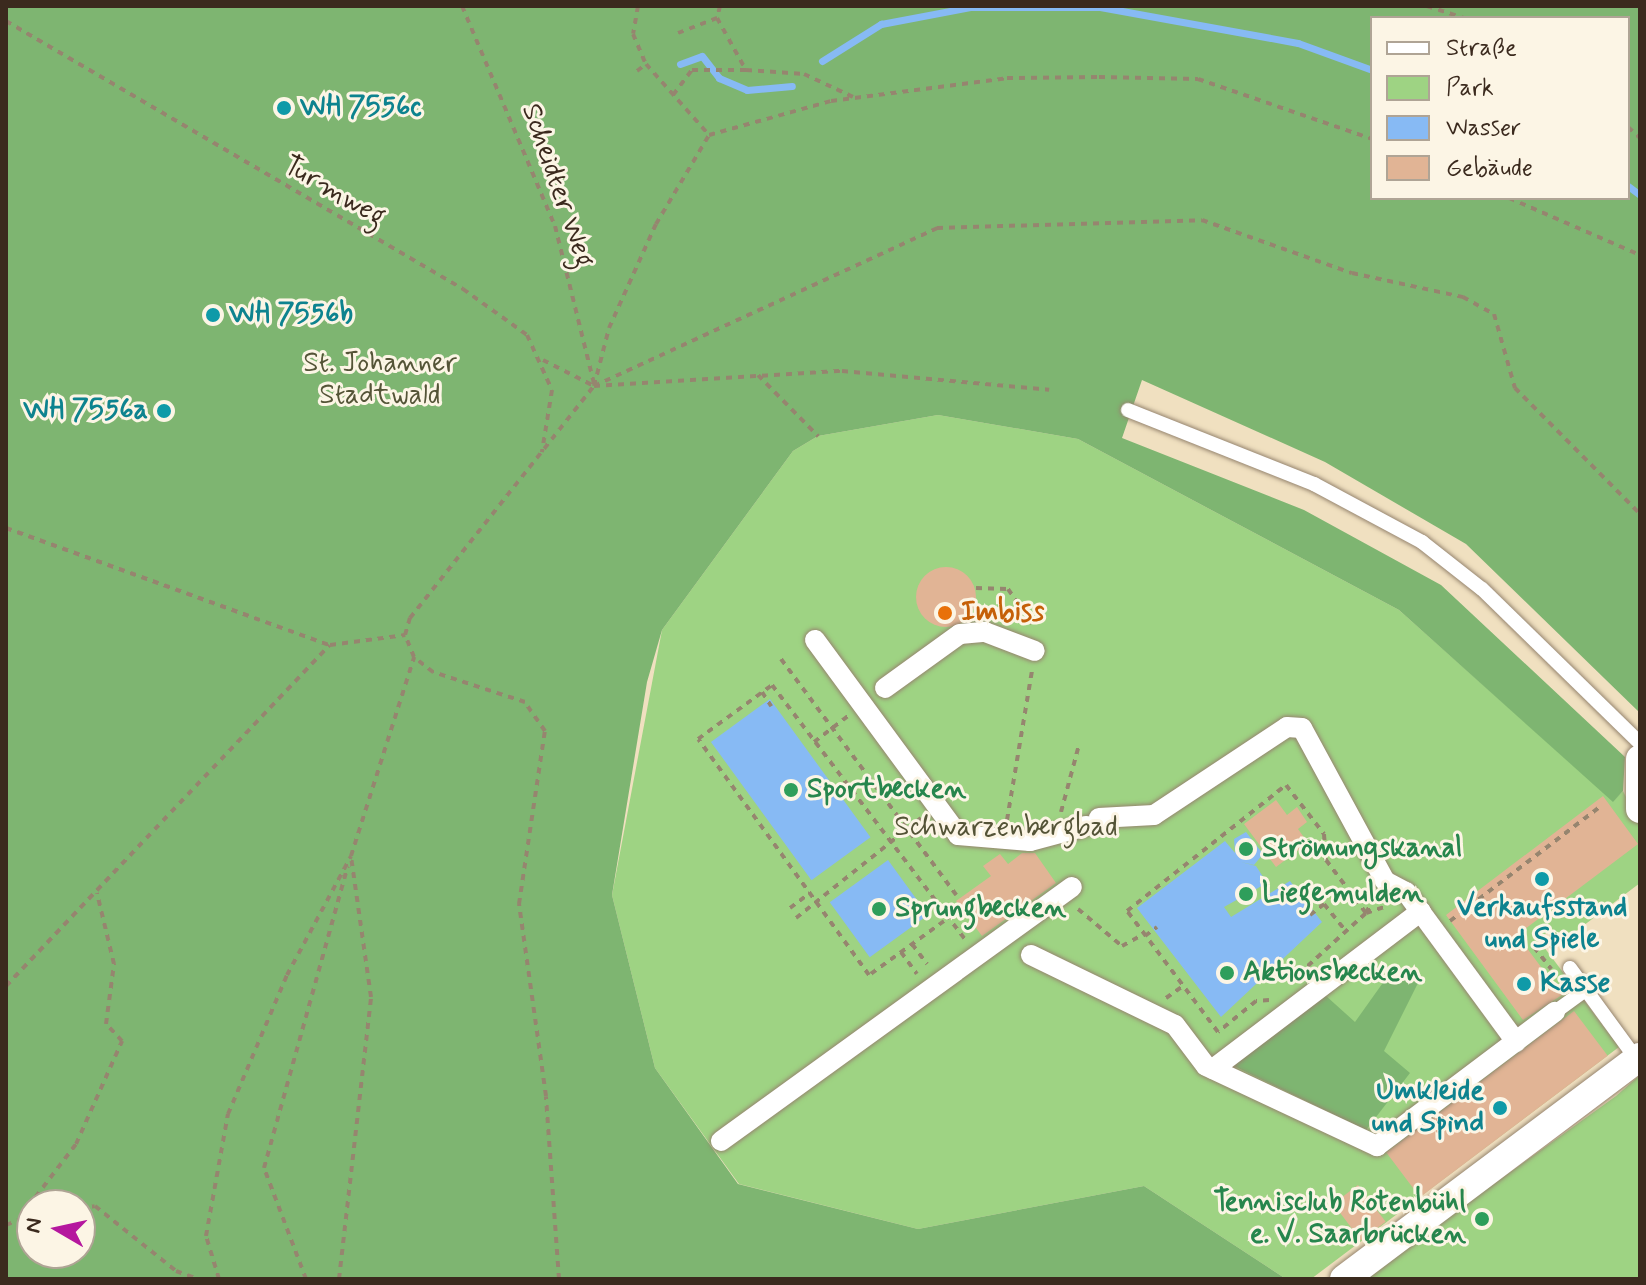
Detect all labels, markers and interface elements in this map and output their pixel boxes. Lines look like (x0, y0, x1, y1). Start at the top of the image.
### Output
legend (1370, 16, 1630, 200)
text: Straße (1446, 33, 1517, 64)
text: Park (1446, 73, 1494, 104)
place label: WH 7556c (300, 91, 422, 125)
marker: WH 7556c (275, 99, 293, 117)
street label: Scheidter Weg (513, 100, 601, 272)
text: Wasser (1446, 113, 1521, 144)
street label: Turmweg (277, 149, 391, 235)
text: Gebäude (1446, 153, 1533, 184)
place label: WH 7556b (229, 298, 353, 332)
marker: WH 7556b (204, 306, 222, 324)
park label: St. Johanner Stadtwald (303, 347, 457, 413)
place label: WH 7556a (23, 394, 148, 428)
marker: WH 7556a (155, 402, 173, 420)
place label: Imbiss (961, 596, 1044, 630)
marker: Imbiss (936, 604, 954, 622)
place label: Sportbecken (807, 773, 966, 807)
marker: Sportbecken (782, 781, 800, 799)
park label: Schwarzenbergbad (894, 811, 1118, 845)
place label: Strömungskanal (1262, 832, 1462, 866)
marker: Strömungskanal (1237, 840, 1255, 858)
marker: Verkaufsstand und Spiele (1533, 870, 1551, 888)
place label: Liegemulden (1262, 877, 1424, 911)
marker: Liegemulden (1237, 885, 1255, 903)
place label: Verkaufsstand und Spiele (1457, 891, 1627, 957)
place label: Sprungbecken (895, 892, 1066, 926)
marker: Sprungbecken (870, 900, 888, 918)
place label: Aktionsbecken (1243, 956, 1422, 990)
marker: Aktionsbecken (1218, 964, 1236, 982)
place label: Kasse (1540, 967, 1610, 1001)
marker: Kasse (1515, 975, 1533, 993)
place label: Umkleide und Spind (1366, 1075, 1484, 1141)
marker: Umkleide und Spind (1491, 1099, 1509, 1117)
place label: Tennisclub Rotenbühl e. V. Saarbrücken (1211, 1186, 1466, 1252)
north arrow (16, 1189, 96, 1269)
marker: Tennisclub Rotenbühl e. V. Saarbrücken (1473, 1210, 1491, 1228)
text: N (19, 1216, 49, 1235)

